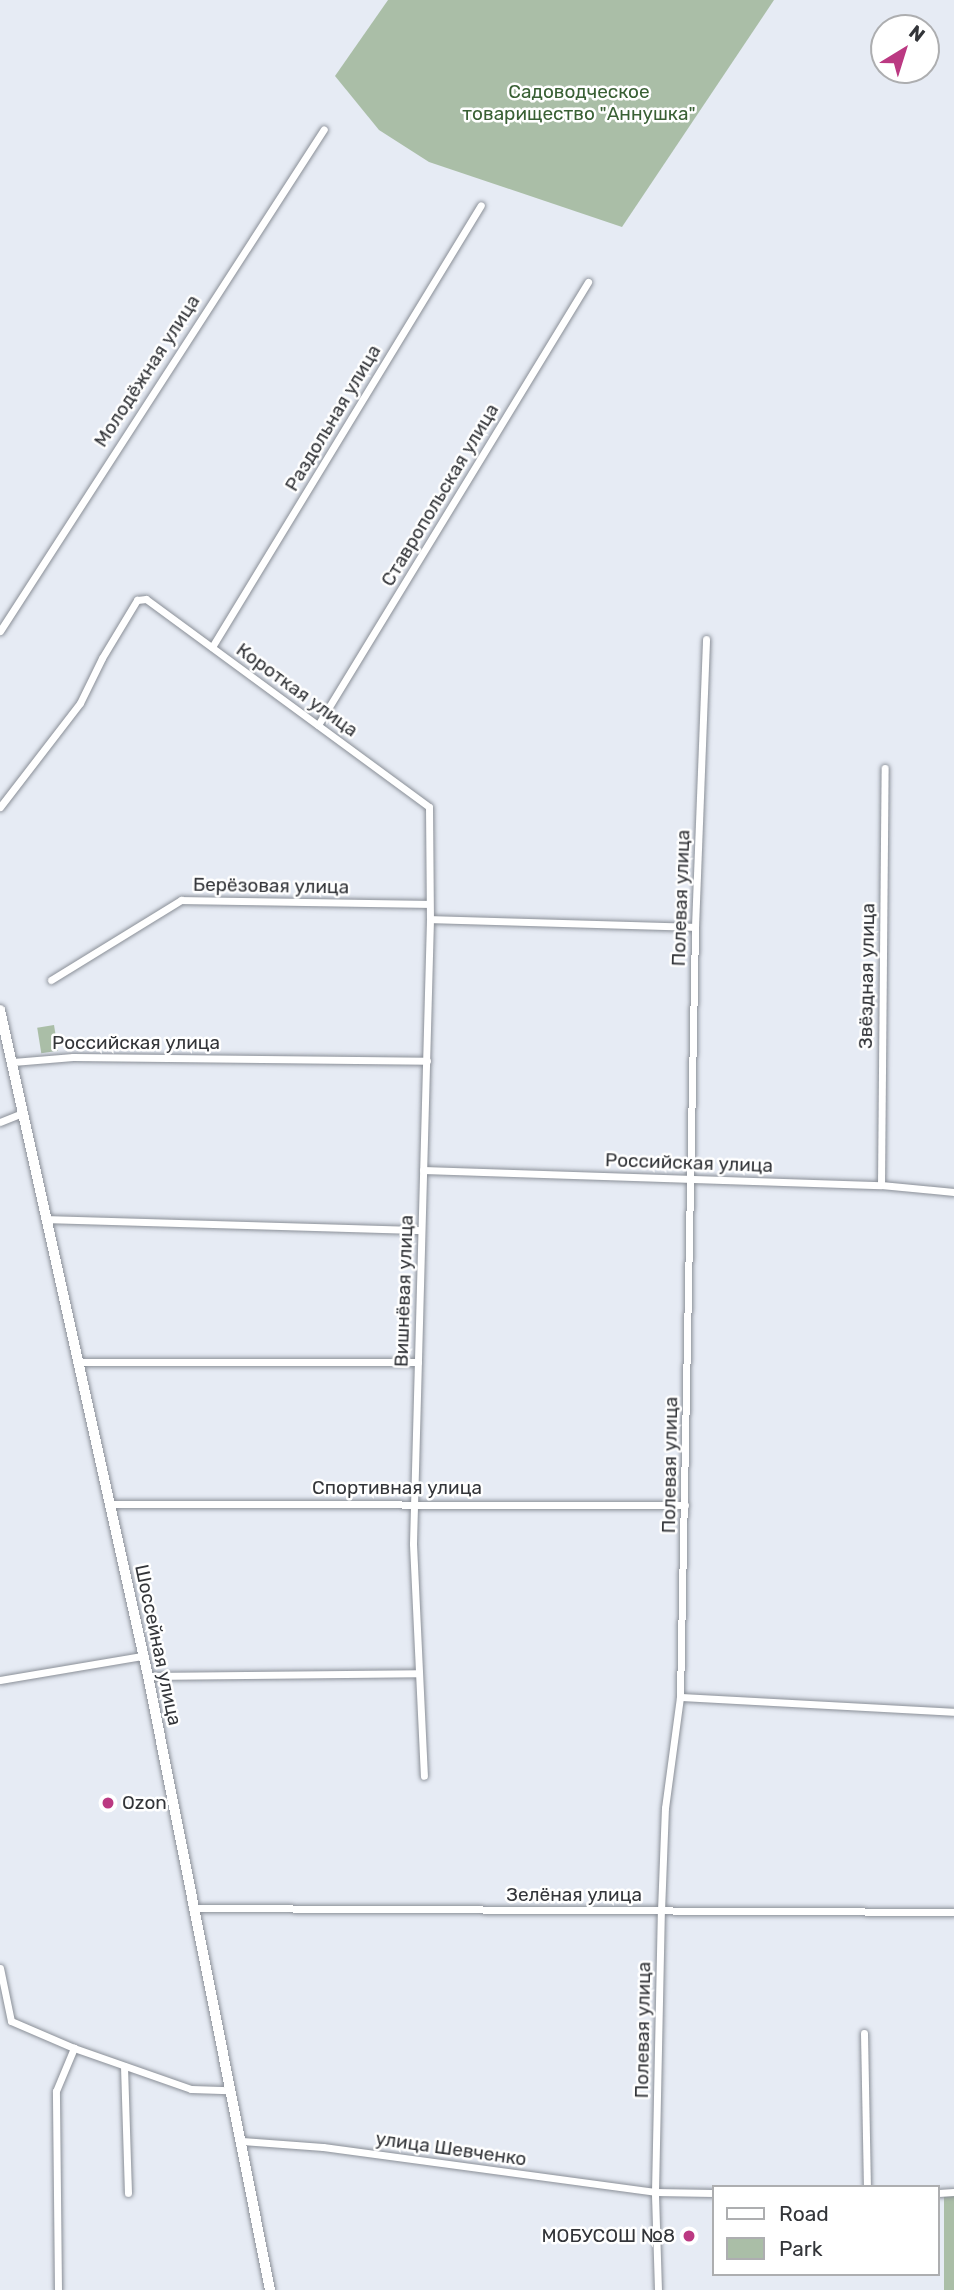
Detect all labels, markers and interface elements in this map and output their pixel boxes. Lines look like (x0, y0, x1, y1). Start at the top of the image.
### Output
north arrow (870, 14, 940, 84)
text: N (905, 20, 929, 47)
park label: Садоводческое товарищество "Аннушка" (462, 81, 696, 125)
street label: Молодёжная улица (89, 291, 205, 451)
street label: Раздольная улица (280, 341, 386, 495)
street label: Ставропольская улица (376, 400, 504, 590)
street label: Короткая улица (232, 638, 362, 742)
street label: Полевая улица (667, 829, 695, 967)
street label: Берёзовая улица (193, 873, 349, 899)
street label: Звёздная улица (854, 903, 880, 1049)
street label: Российская улица (52, 1032, 220, 1054)
street label: Российская улица (605, 1149, 773, 1177)
street label: Вишнёвая улица (390, 1215, 418, 1367)
street label: Полевая улица (657, 1396, 683, 1534)
street label: Спортивная улица (312, 1477, 482, 1499)
street label: Шоссейная улица (130, 1562, 186, 1728)
place label: Ozon (122, 1792, 167, 1814)
marker: Ozon (100, 1795, 116, 1811)
street label: Зелёная улица (506, 1884, 642, 1906)
street label: Полевая улица (630, 1961, 656, 2099)
street label: улица Шевченко (374, 2127, 528, 2171)
legend (712, 2185, 940, 2276)
text: Road (779, 2201, 829, 2226)
place label: МОБУСОШ №8 (541, 2225, 675, 2247)
marker: МОБУСОШ №8 (681, 2228, 697, 2244)
text: Park (779, 2236, 823, 2261)

